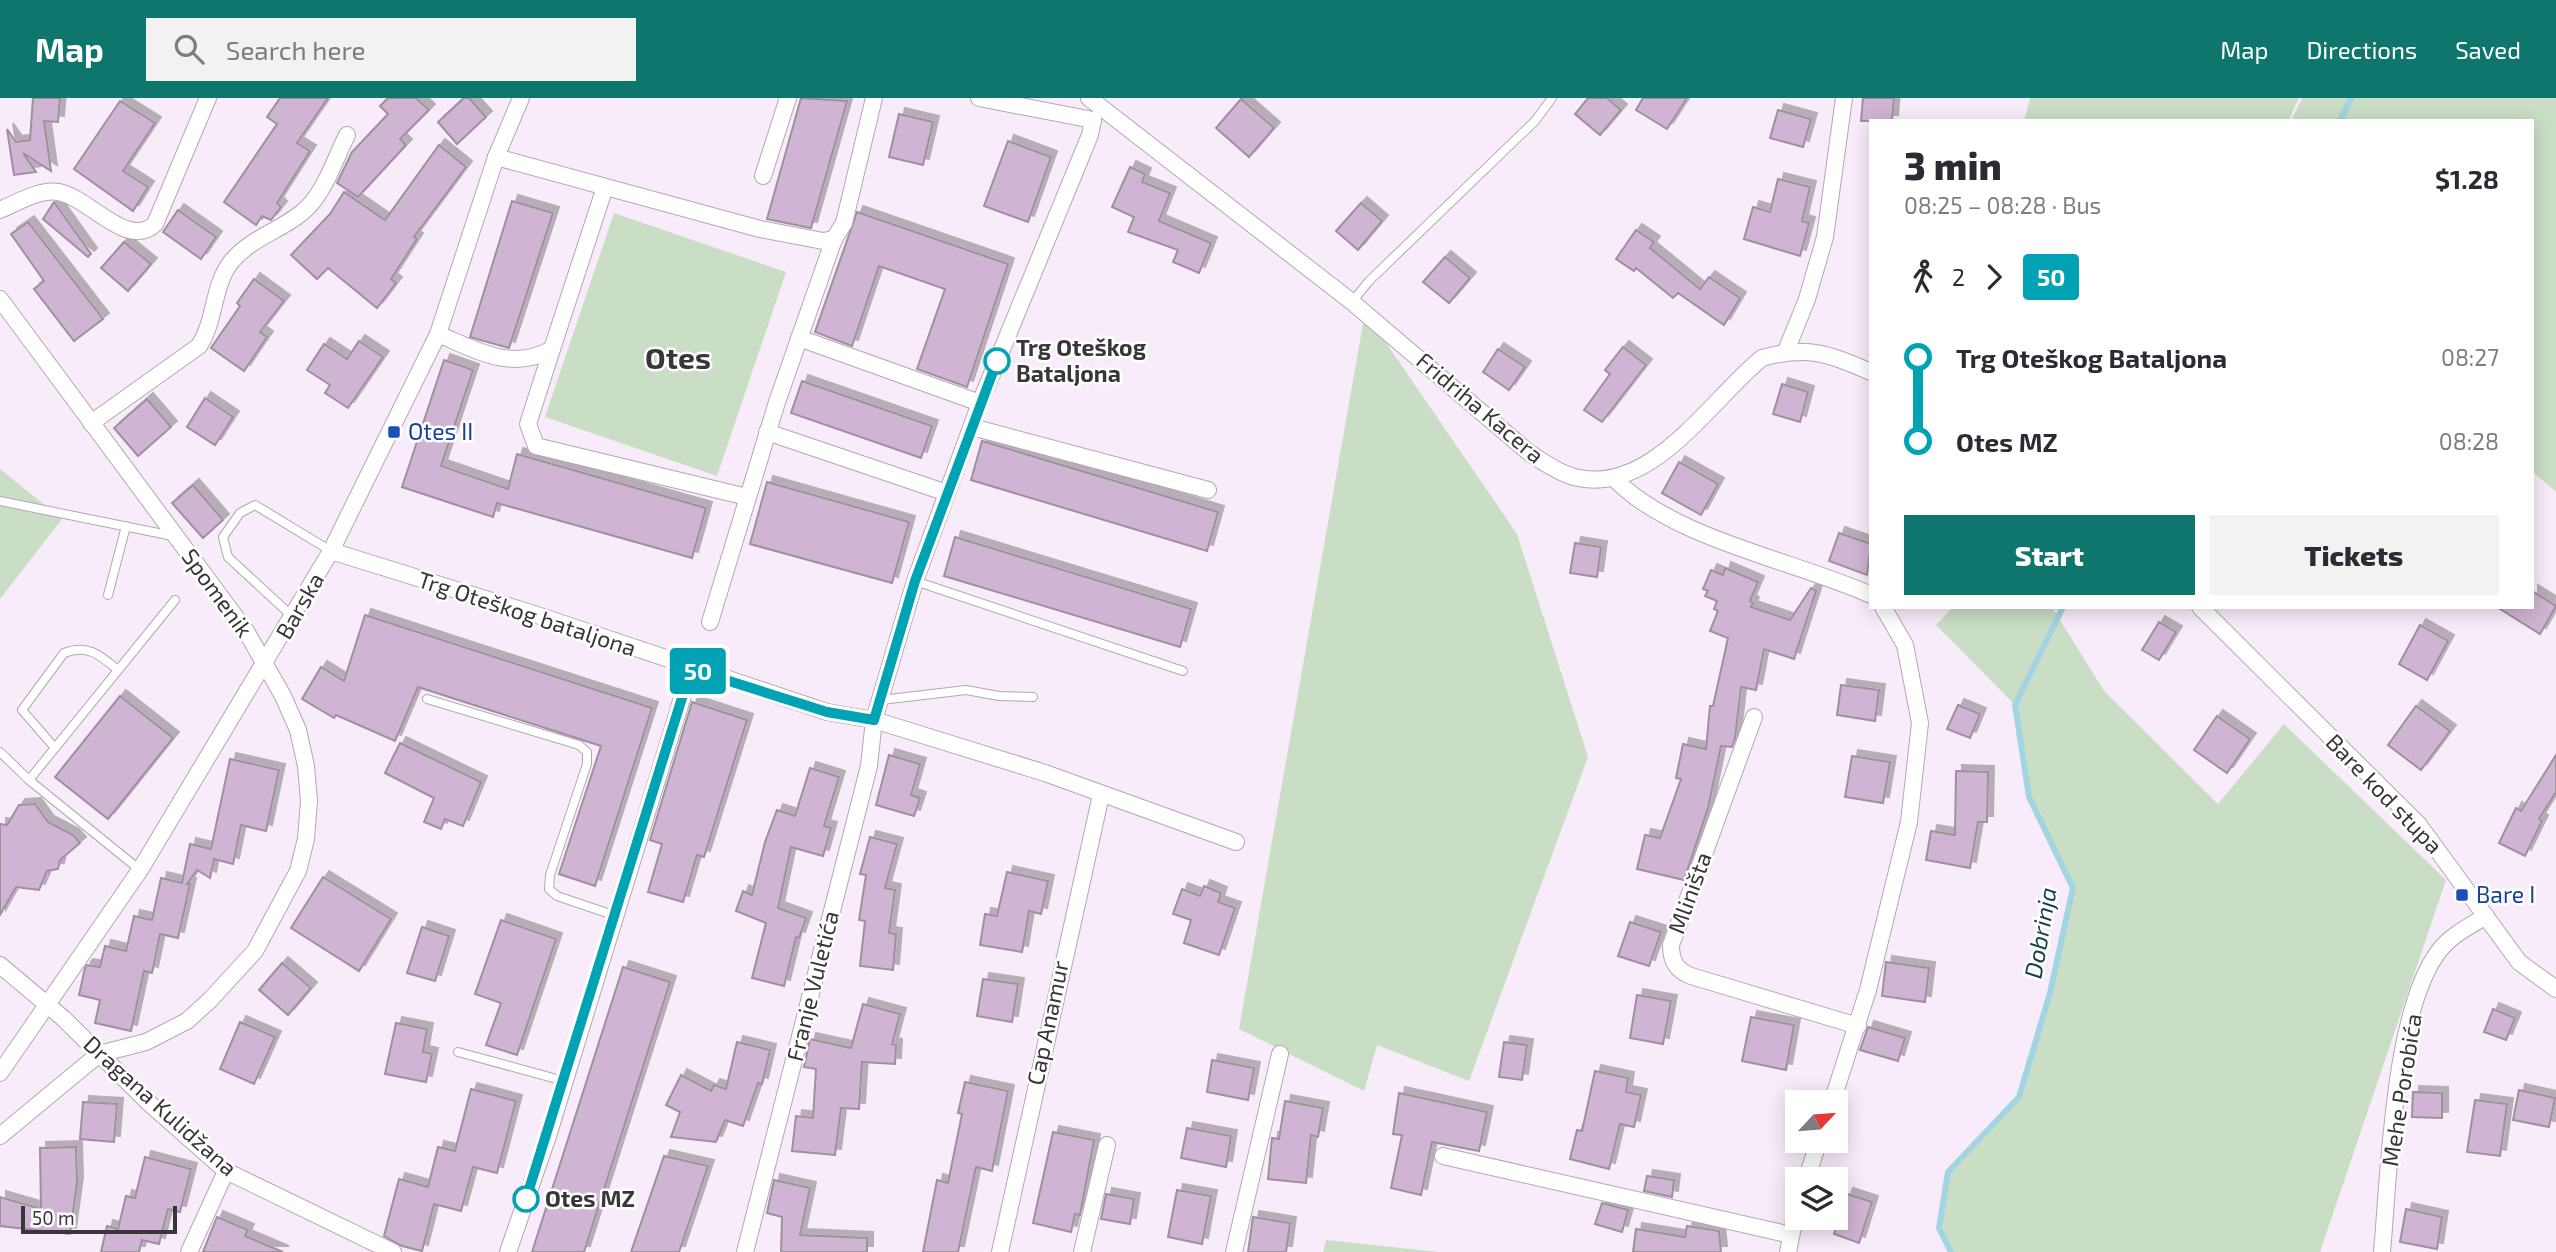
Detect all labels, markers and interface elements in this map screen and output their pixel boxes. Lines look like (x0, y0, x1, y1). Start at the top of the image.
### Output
search box (146, 18, 636, 81)
text: Map (35, 29, 104, 69)
icon: search (170, 30, 208, 68)
text: Search here (226, 34, 365, 65)
text: Map (2220, 35, 2268, 64)
text: Directions (2306, 35, 2417, 64)
text: Saved (2455, 35, 2521, 64)
text: 3 min (1904, 142, 2002, 188)
text: $1.28 (2435, 163, 2499, 194)
text: 08:25 – 08:28 · Bus (1904, 191, 2101, 219)
icon: walk (1904, 258, 1942, 296)
icon: forward (1975, 258, 2013, 296)
text: 50 (2037, 262, 2065, 291)
text: 2 (1952, 263, 1965, 291)
place label: Trg Oteškog Bataljona (1016, 333, 1147, 387)
district label: Otes (645, 339, 711, 375)
text: Trg Oteškog Bataljona (1956, 342, 2227, 373)
text: 08:27 (2441, 343, 2499, 371)
street label: Fridriha Kacera (1411, 346, 1550, 469)
marker: Trg Oteškog Bataljona (984, 348, 1010, 374)
place label: Otes II (408, 417, 473, 445)
marker: Otes II (386, 424, 402, 440)
text: Otes MZ (1956, 426, 2058, 457)
text: 08:28 (2439, 427, 2499, 455)
button: Start (1904, 515, 2195, 595)
button: Tickets (2209, 515, 2499, 595)
street label: Spomenik (176, 543, 259, 642)
street label: Trg Oteškog bataljona (415, 565, 640, 662)
street label: Barska (269, 567, 329, 644)
line badge: 50 (666, 648, 730, 694)
text: 50 (684, 656, 712, 685)
street label: Bare kod stupa (2321, 728, 2449, 859)
street label: Mliništa (1661, 848, 1717, 937)
place label: Bare I (2476, 880, 2535, 908)
water label: Dobrinja (2017, 885, 2062, 981)
marker: Bare I (2454, 887, 2470, 903)
street label: Franje Vuletića (780, 908, 844, 1064)
street label: Cap Anamur (1020, 958, 1074, 1088)
street label: Mehe Porobića (2375, 1011, 2427, 1168)
street label: Dragana Kulidžana (78, 1029, 243, 1181)
north arrow (1785, 1090, 1848, 1153)
map controls (1785, 1090, 1848, 1230)
button: layers (1785, 1167, 1848, 1230)
place label: Otes MZ (545, 1184, 635, 1212)
marker: Otes MZ (513, 1186, 539, 1212)
scale bar (21, 1203, 177, 1235)
text: 50 m (32, 1206, 75, 1229)

